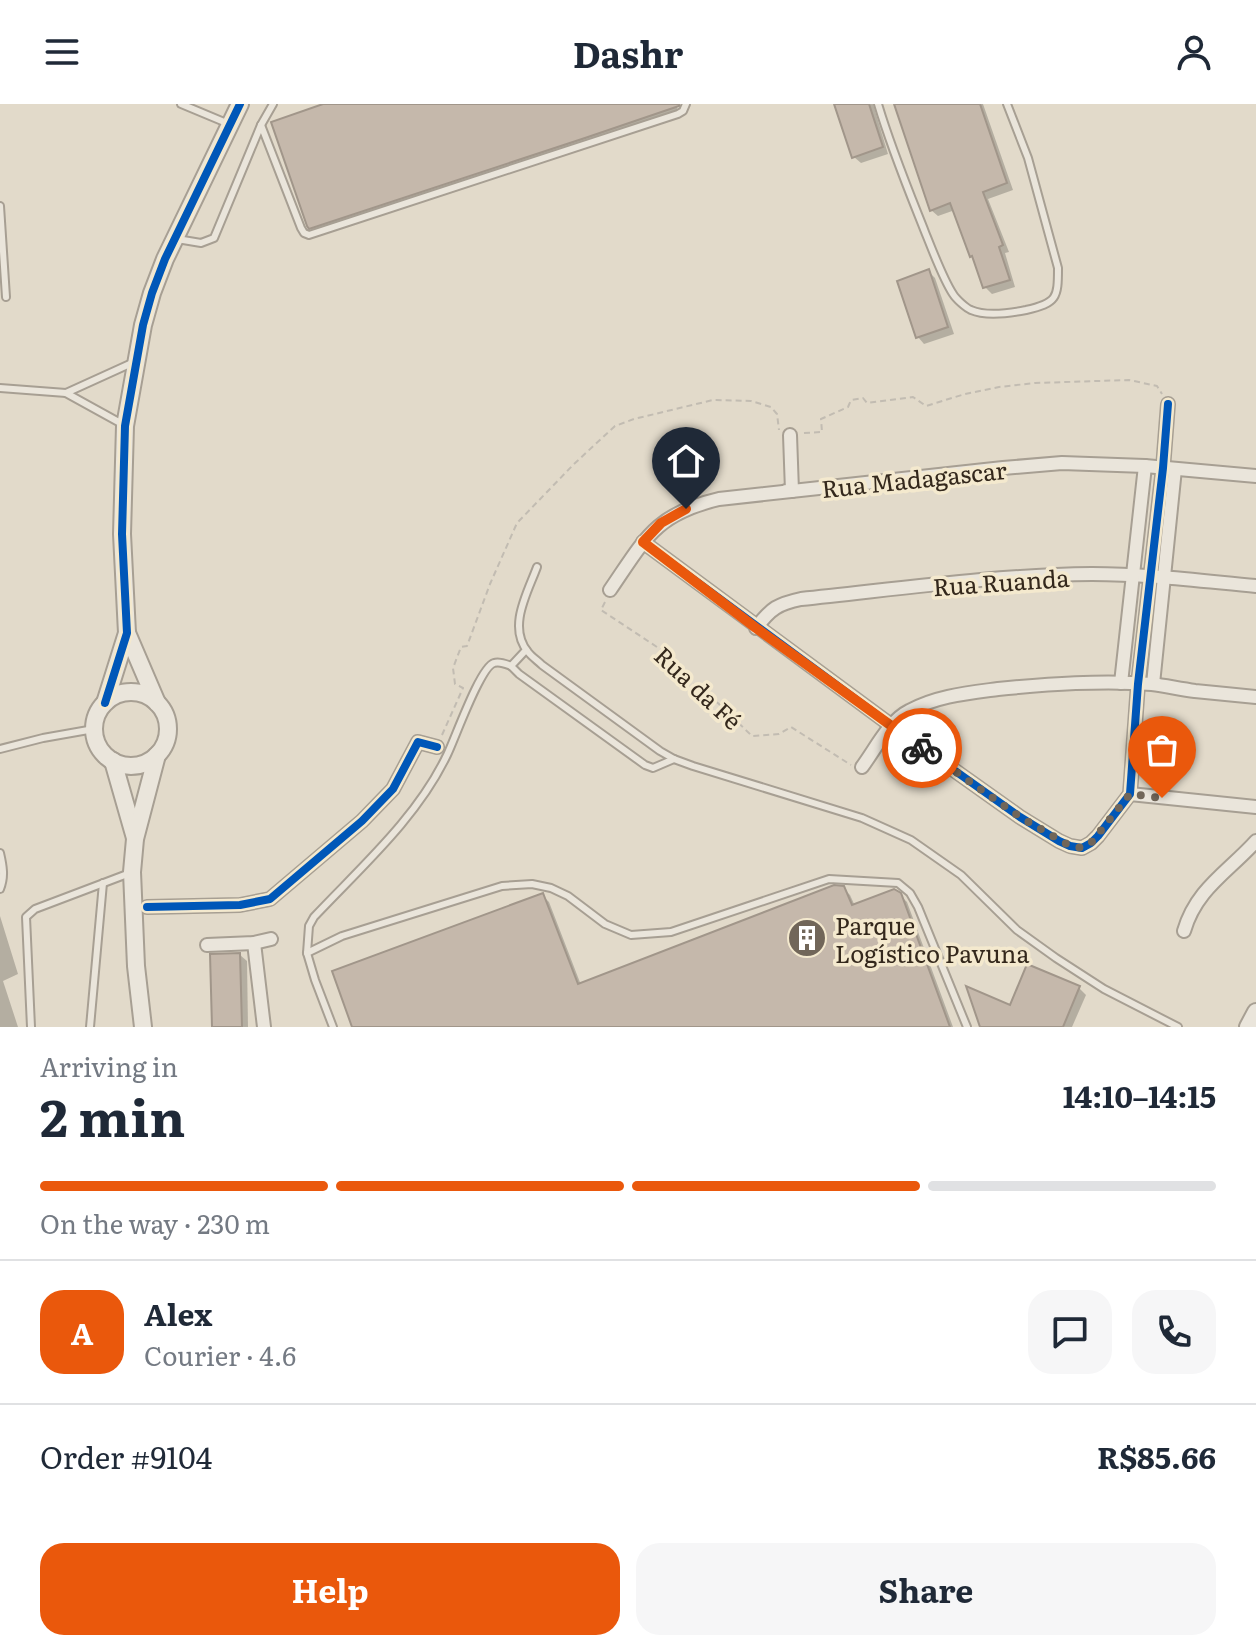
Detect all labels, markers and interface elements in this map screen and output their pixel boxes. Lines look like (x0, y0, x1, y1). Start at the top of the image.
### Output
text: Dashr (573, 26, 683, 79)
icon: menu (40, 30, 84, 74)
icon: person (1172, 30, 1216, 74)
pin (652, 427, 720, 509)
icon: home (664, 439, 708, 483)
street label: Rua Madagascar (820, 451, 1009, 505)
street label: Rua Ruanda (932, 559, 1071, 603)
street label: Rua da Fé (648, 637, 750, 737)
courier (882, 708, 962, 788)
pin (1128, 716, 1196, 798)
icon: bike (900, 726, 944, 770)
icon: bag (1140, 728, 1184, 772)
place label: Parque Logístico Pavuna (835, 907, 1029, 970)
building icon: Parque Logístico Pavuna (786, 917, 828, 959)
text: Arriving in (40, 1046, 178, 1085)
text: 14:10–14:15 (1063, 1073, 1216, 1117)
text: 2 min (40, 1076, 185, 1153)
text: On the way · 230 m (40, 1203, 270, 1242)
button: chat (1028, 1290, 1112, 1374)
button: phone (1132, 1290, 1216, 1374)
text: Alex (144, 1291, 212, 1335)
text: A (71, 1310, 93, 1354)
text: Courier · 4.6 (144, 1335, 296, 1374)
text: Order #9104 (40, 1434, 212, 1478)
text: R$85.66 (1097, 1434, 1216, 1478)
button: Help (40, 1543, 620, 1635)
button: Share (636, 1543, 1216, 1635)

